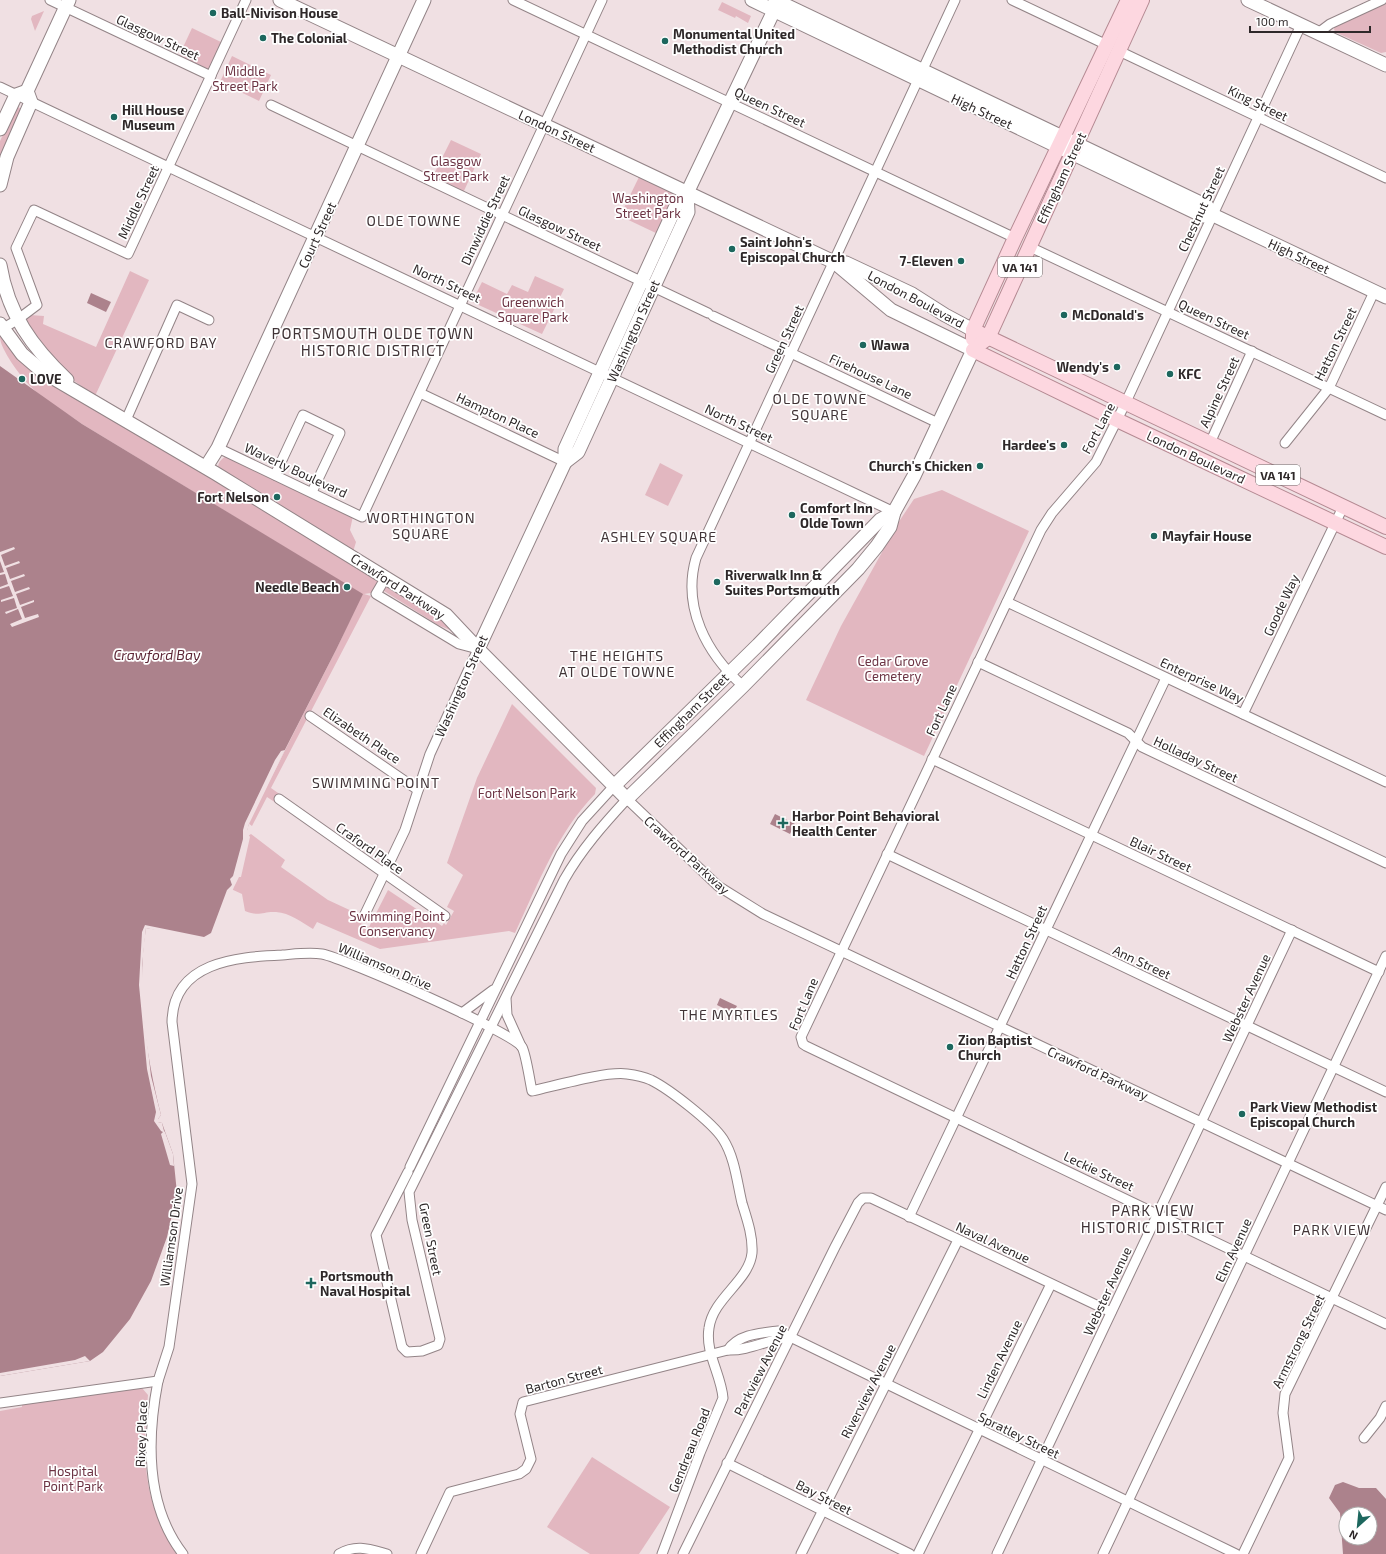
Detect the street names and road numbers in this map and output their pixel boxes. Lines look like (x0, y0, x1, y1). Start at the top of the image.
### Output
street label: Glasgow Street (114, 11, 202, 63)
street label: King Street (1225, 82, 1291, 124)
street label: Queen Street (732, 84, 808, 130)
street label: High Street (949, 90, 1015, 132)
street label: London Street (516, 106, 598, 156)
street label: Effingham Street (1033, 130, 1089, 226)
street label: Middle Street (114, 163, 162, 241)
street label: Chestnut Street (1174, 164, 1228, 254)
street label: Dinwiddie Street (457, 172, 513, 268)
street label: Court Street (295, 199, 339, 271)
street label: Glasgow Street (516, 202, 604, 254)
street label: High Street (1266, 235, 1332, 277)
road number: VA 141 (998, 257, 1042, 277)
street label: North Street (410, 260, 484, 306)
street label: London Boulevard (865, 267, 967, 331)
street label: Washington Street (603, 277, 663, 385)
street label: Queen Street (1176, 296, 1252, 342)
street label: Green Street (761, 302, 807, 376)
street label: Hatton Street (1310, 305, 1360, 383)
street label: Firehouse Lane (827, 350, 915, 402)
street label: Alpine Street (1196, 354, 1242, 430)
street label: Hampton Place (454, 389, 542, 441)
street label: North Street (702, 400, 776, 446)
street label: Fort Lane (1078, 400, 1118, 456)
street label: London Boulevard (1144, 427, 1248, 487)
street label: Waverly Boulevard (242, 439, 350, 501)
road number: VA 141 (1256, 465, 1300, 485)
street label: Crawford Parkway (348, 549, 448, 623)
street label: Goode Way (1260, 571, 1302, 638)
street label: Washington Street (431, 632, 491, 740)
street label: Enterprise Way (1158, 654, 1246, 706)
street label: Effingham Street (650, 669, 732, 751)
street label: Fort Lane (922, 681, 960, 739)
street label: Elizabeth Place (320, 703, 404, 767)
street label: Holladay Street (1151, 732, 1241, 786)
street label: Crawford Parkway (641, 812, 733, 898)
street label: Craford Place (333, 819, 407, 877)
street label: Blair Street (1128, 833, 1194, 875)
street label: Hatton Street (1002, 902, 1050, 981)
street label: Williamson Drive (336, 939, 434, 993)
street label: Ann Street (1110, 942, 1174, 982)
street label: Webster Avenue (1218, 951, 1274, 1045)
street label: Fort Lane (785, 975, 821, 1033)
street label: Crawford Parkway (1045, 1043, 1151, 1103)
street label: Leckie Street (1061, 1148, 1137, 1194)
street label: Williamson Drive (156, 1186, 186, 1288)
street label: Green Street (416, 1201, 446, 1277)
street label: Elm Avenue (1211, 1215, 1255, 1285)
street label: Naval Avenue (953, 1218, 1033, 1266)
street label: Webster Avenue (1079, 1244, 1135, 1338)
street label: Armstrong Street (1268, 1291, 1328, 1391)
street label: Linden Avenue (973, 1317, 1025, 1401)
street label: Parkview Avenue (730, 1322, 790, 1418)
street label: Riverview Avenue (837, 1341, 899, 1441)
street label: Barton Street (524, 1361, 604, 1397)
street label: Rixey Place (132, 1401, 150, 1467)
street label: Gendreau Road (665, 1405, 713, 1495)
street label: Spratley Street (976, 1408, 1062, 1462)
street label: Bay Street (793, 1476, 855, 1518)

